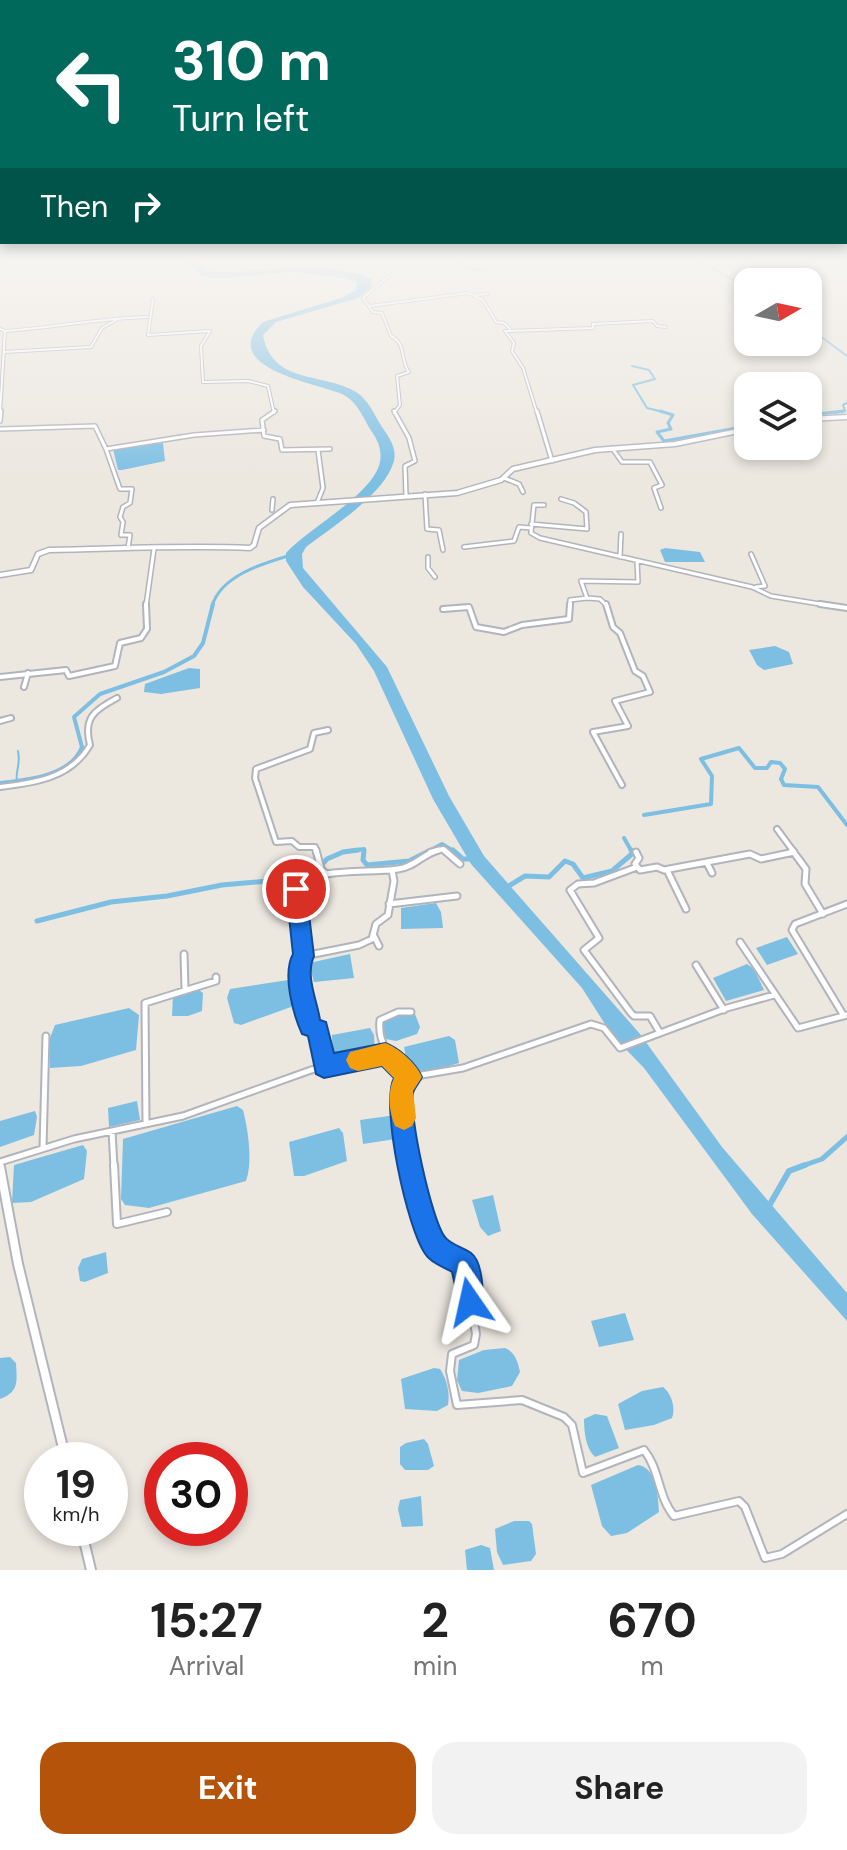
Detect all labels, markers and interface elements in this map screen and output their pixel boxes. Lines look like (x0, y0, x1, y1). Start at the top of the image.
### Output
text: 310 m (172, 24, 331, 97)
icon: left (40, 32, 144, 136)
text: Turn left (172, 95, 309, 142)
icon: right (124, 184, 168, 228)
text: Then (40, 187, 108, 226)
north arrow (734, 268, 822, 356)
map controls (734, 268, 822, 460)
button: layers (734, 372, 822, 460)
pin (262, 855, 330, 923)
icon: arrive (274, 867, 318, 911)
position arrow (428, 1260, 512, 1344)
speed limit sign: 30 (144, 1442, 248, 1546)
text: 19 (56, 1458, 96, 1510)
text: km/h (52, 1501, 100, 1527)
text: 15:27 (150, 1589, 263, 1652)
text: 2 (421, 1589, 449, 1652)
text: 670 (608, 1589, 697, 1652)
text: Arrival (169, 1649, 244, 1683)
text: min (413, 1649, 457, 1683)
text: m (641, 1649, 664, 1683)
button: Exit (40, 1742, 416, 1834)
button: Share (432, 1742, 807, 1834)

